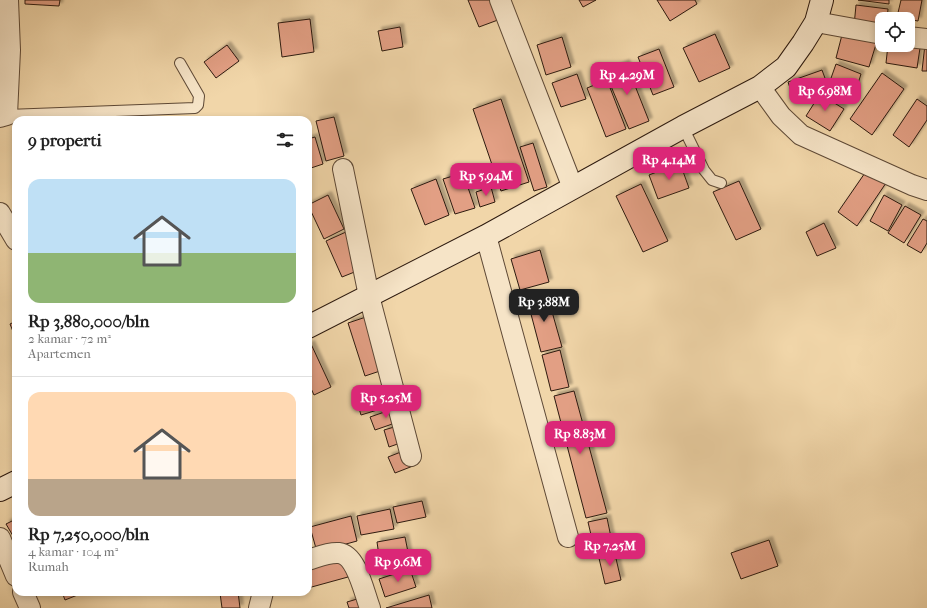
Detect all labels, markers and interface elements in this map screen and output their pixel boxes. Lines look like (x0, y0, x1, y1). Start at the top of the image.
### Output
map controls (875, 12, 915, 52)
button: locate (875, 12, 915, 52)
pin: Rp 4.29M (586, 62, 668, 96)
text: Rp 4.29M (599, 67, 655, 82)
pin: Rp 6.98M (784, 78, 866, 112)
text: Rp 6.98M (798, 83, 852, 98)
icon: filters (274, 129, 296, 151)
text: 9 properti (28, 130, 101, 150)
pin: Rp 4.14M (628, 147, 710, 181)
text: Rp 4.14M (642, 152, 696, 167)
pin: Rp 5.94M (445, 163, 527, 197)
text: Rp 5.94M (459, 168, 513, 183)
icon: home (126, 205, 198, 277)
pin: Rp 3.88M (503, 289, 585, 323)
text: Rp 3.88M (518, 294, 570, 309)
text: Rp 3,880,000/bln (28, 311, 149, 331)
text: 2 kamar · 72 m² (28, 331, 111, 346)
text: Apartemen (28, 346, 91, 361)
pin: Rp 5.25M (345, 385, 427, 419)
text: Rp 5.25M (360, 390, 412, 405)
icon: home (126, 418, 198, 490)
pin: Rp 8.83M (539, 421, 621, 455)
text: Rp 8.83M (554, 426, 606, 441)
text: Rp 7,250,000/bln (28, 524, 149, 544)
pin: Rp 7.25M (569, 533, 651, 567)
text: Rp 7.25M (584, 538, 636, 553)
text: 4 kamar · 104 m² (28, 544, 118, 559)
pin: Rp 9.6M (361, 549, 435, 583)
text: Rp 9.6M (374, 554, 422, 569)
text: Rumah (28, 559, 69, 574)

